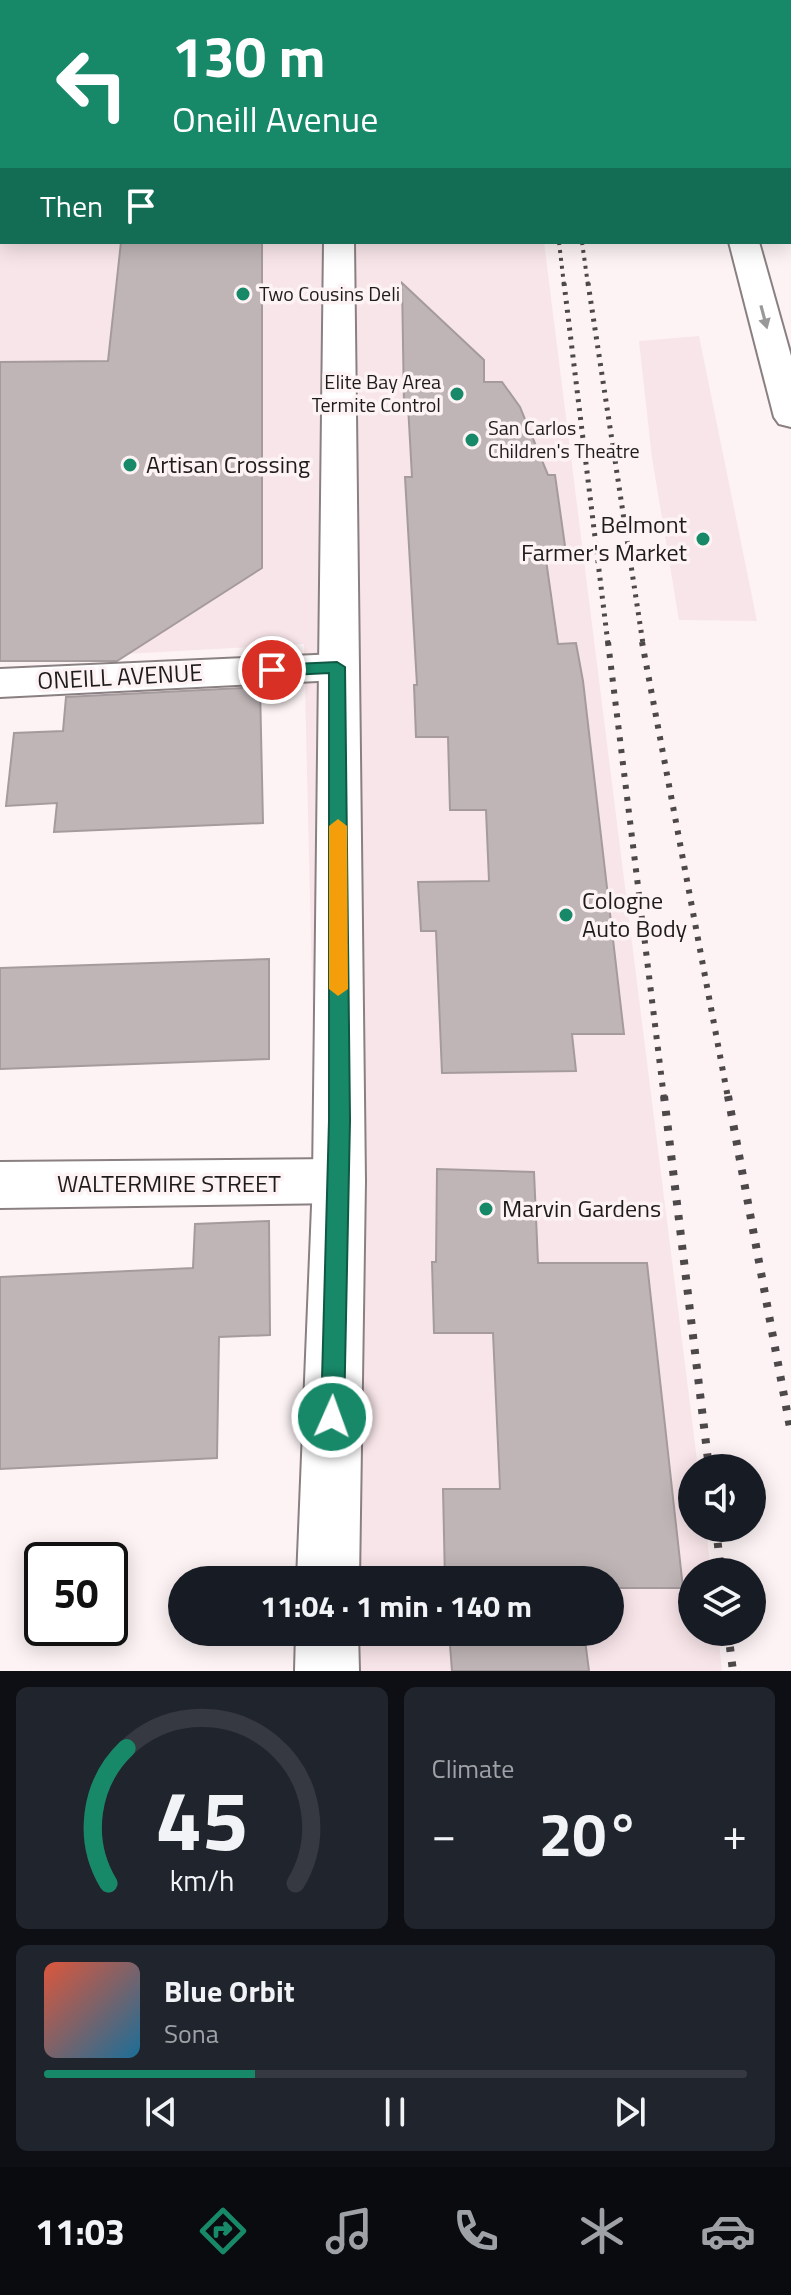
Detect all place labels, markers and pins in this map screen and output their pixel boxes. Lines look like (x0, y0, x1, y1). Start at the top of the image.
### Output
place label: Two Cousins Deli (259, 278, 400, 309)
marker: Two Cousins Deli (234, 285, 252, 303)
place label: Elite Bay Area Termite Control (312, 366, 441, 420)
marker: Elite Bay Area Termite Control (448, 385, 466, 403)
place label: San Carlos Children's Theatre (488, 412, 640, 466)
marker: San Carlos Children's Theatre (463, 431, 481, 449)
place label: Artisan Crossing (146, 446, 310, 482)
marker: Artisan Crossing (121, 456, 139, 474)
place label: Belmont Farmer's Market (521, 506, 688, 570)
marker: Belmont Farmer's Market (694, 530, 712, 548)
pin (238, 636, 306, 704)
place label: Cologne Auto Body (582, 882, 688, 946)
marker: Cologne Auto Body (557, 906, 575, 924)
place label: Marvin Gardens (502, 1190, 661, 1226)
marker: Marvin Gardens (477, 1200, 495, 1218)

